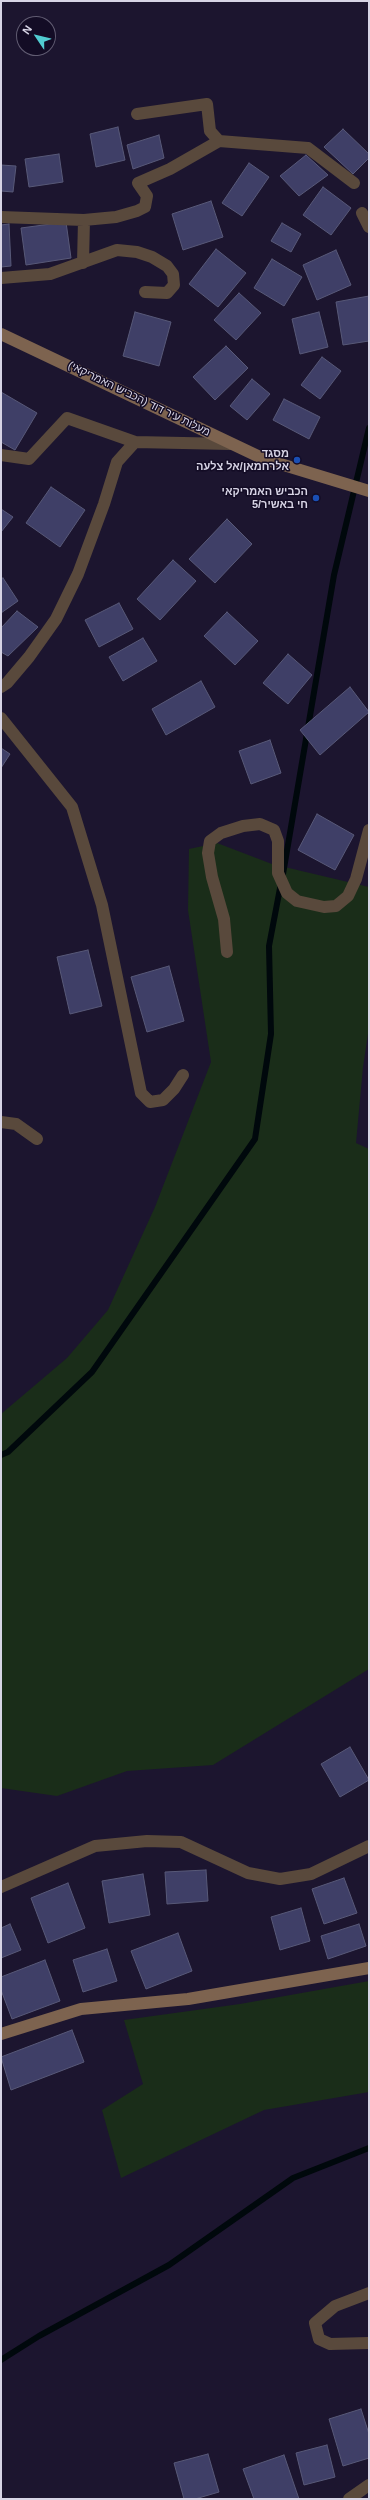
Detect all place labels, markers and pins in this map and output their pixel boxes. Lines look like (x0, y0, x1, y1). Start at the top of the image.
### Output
place label: מסגד אלרחמאן/אל צלעה (196, 447, 289, 473)
marker: מסגד אלרחמאן/אל צלעה (292, 455, 302, 465)
place label: הכביש האמריקאי 5/חי באשיר (222, 485, 308, 511)
marker: הכביש האמריקאי 5/חי באשיר (311, 493, 321, 503)

